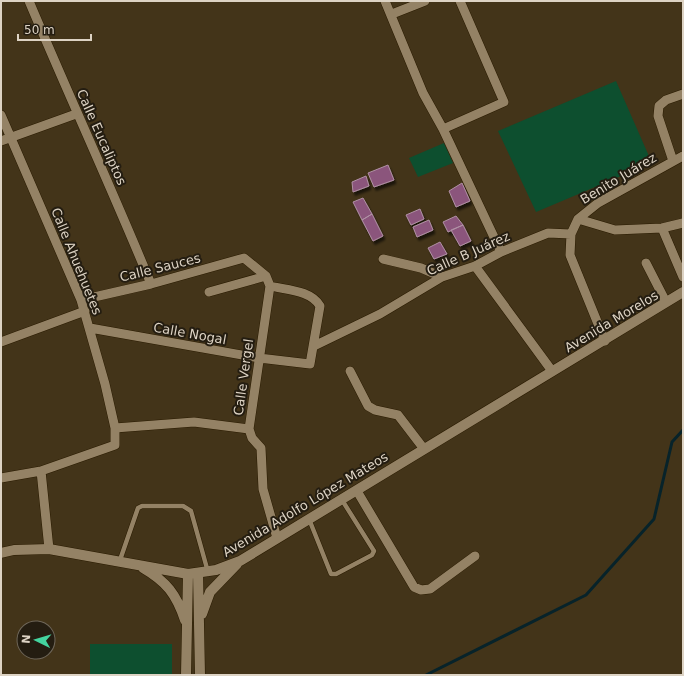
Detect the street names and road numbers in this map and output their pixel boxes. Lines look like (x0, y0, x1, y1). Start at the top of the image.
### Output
street label: Calle Eucaliptos (74, 87, 129, 188)
street label: Benito Juárez (578, 150, 659, 207)
street label: Calle Ahuehuetes (48, 205, 105, 317)
street label: Calle B Juárez (424, 228, 512, 278)
street label: Calle Sauces (118, 250, 202, 285)
street label: Avenida Morelos (562, 287, 661, 355)
street label: Calle Nogal (152, 320, 228, 347)
street label: Calle Vergel (231, 338, 256, 416)
street label: Avenida Adolfo López Mateos (220, 449, 391, 560)

